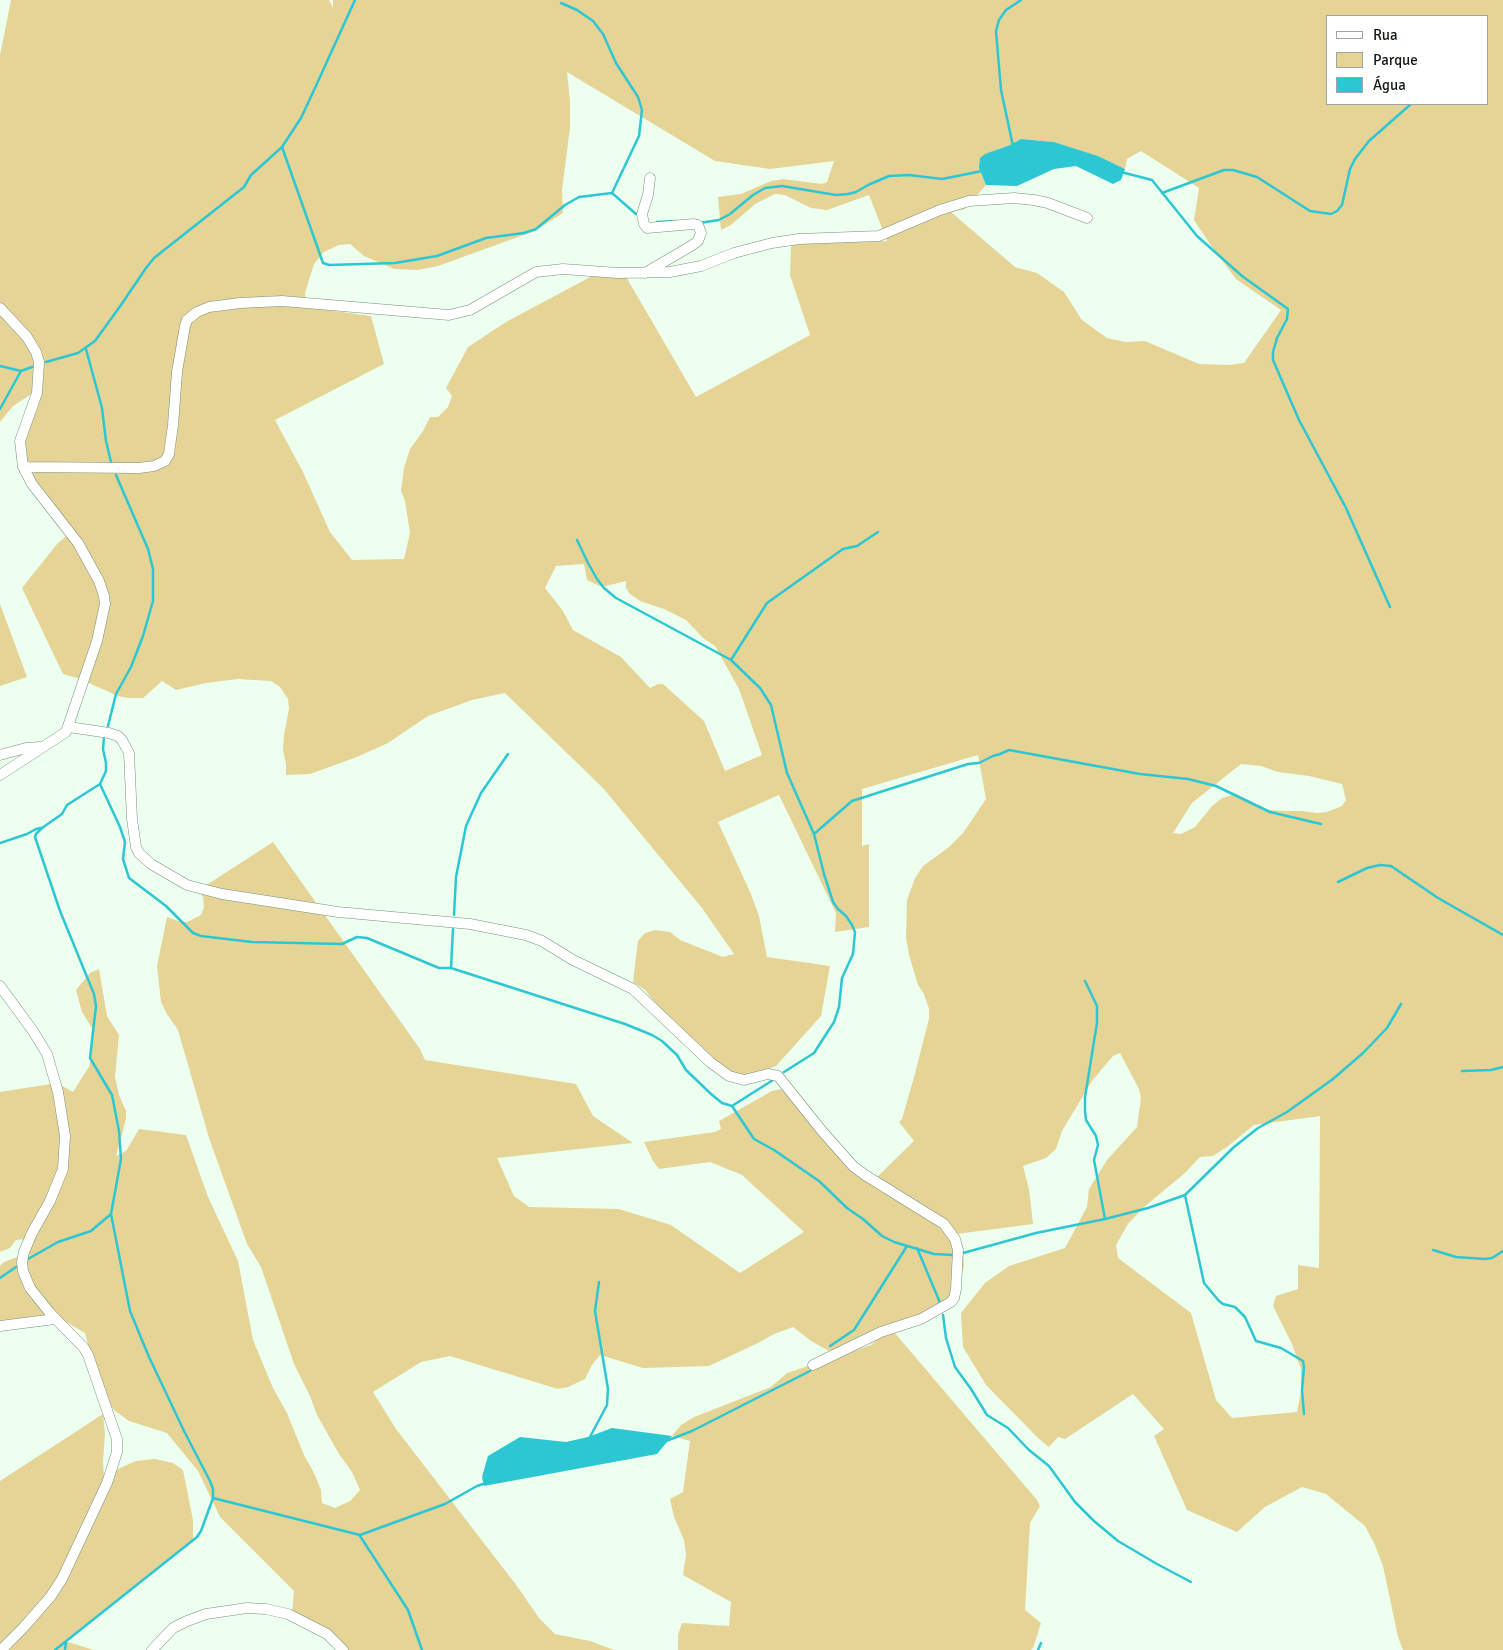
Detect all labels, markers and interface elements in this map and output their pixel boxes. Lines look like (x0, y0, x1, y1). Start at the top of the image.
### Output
legend (1326, 15, 1488, 105)
text: Rua (1373, 26, 1398, 44)
text: Parque (1373, 51, 1418, 69)
text: Água (1373, 76, 1406, 94)

